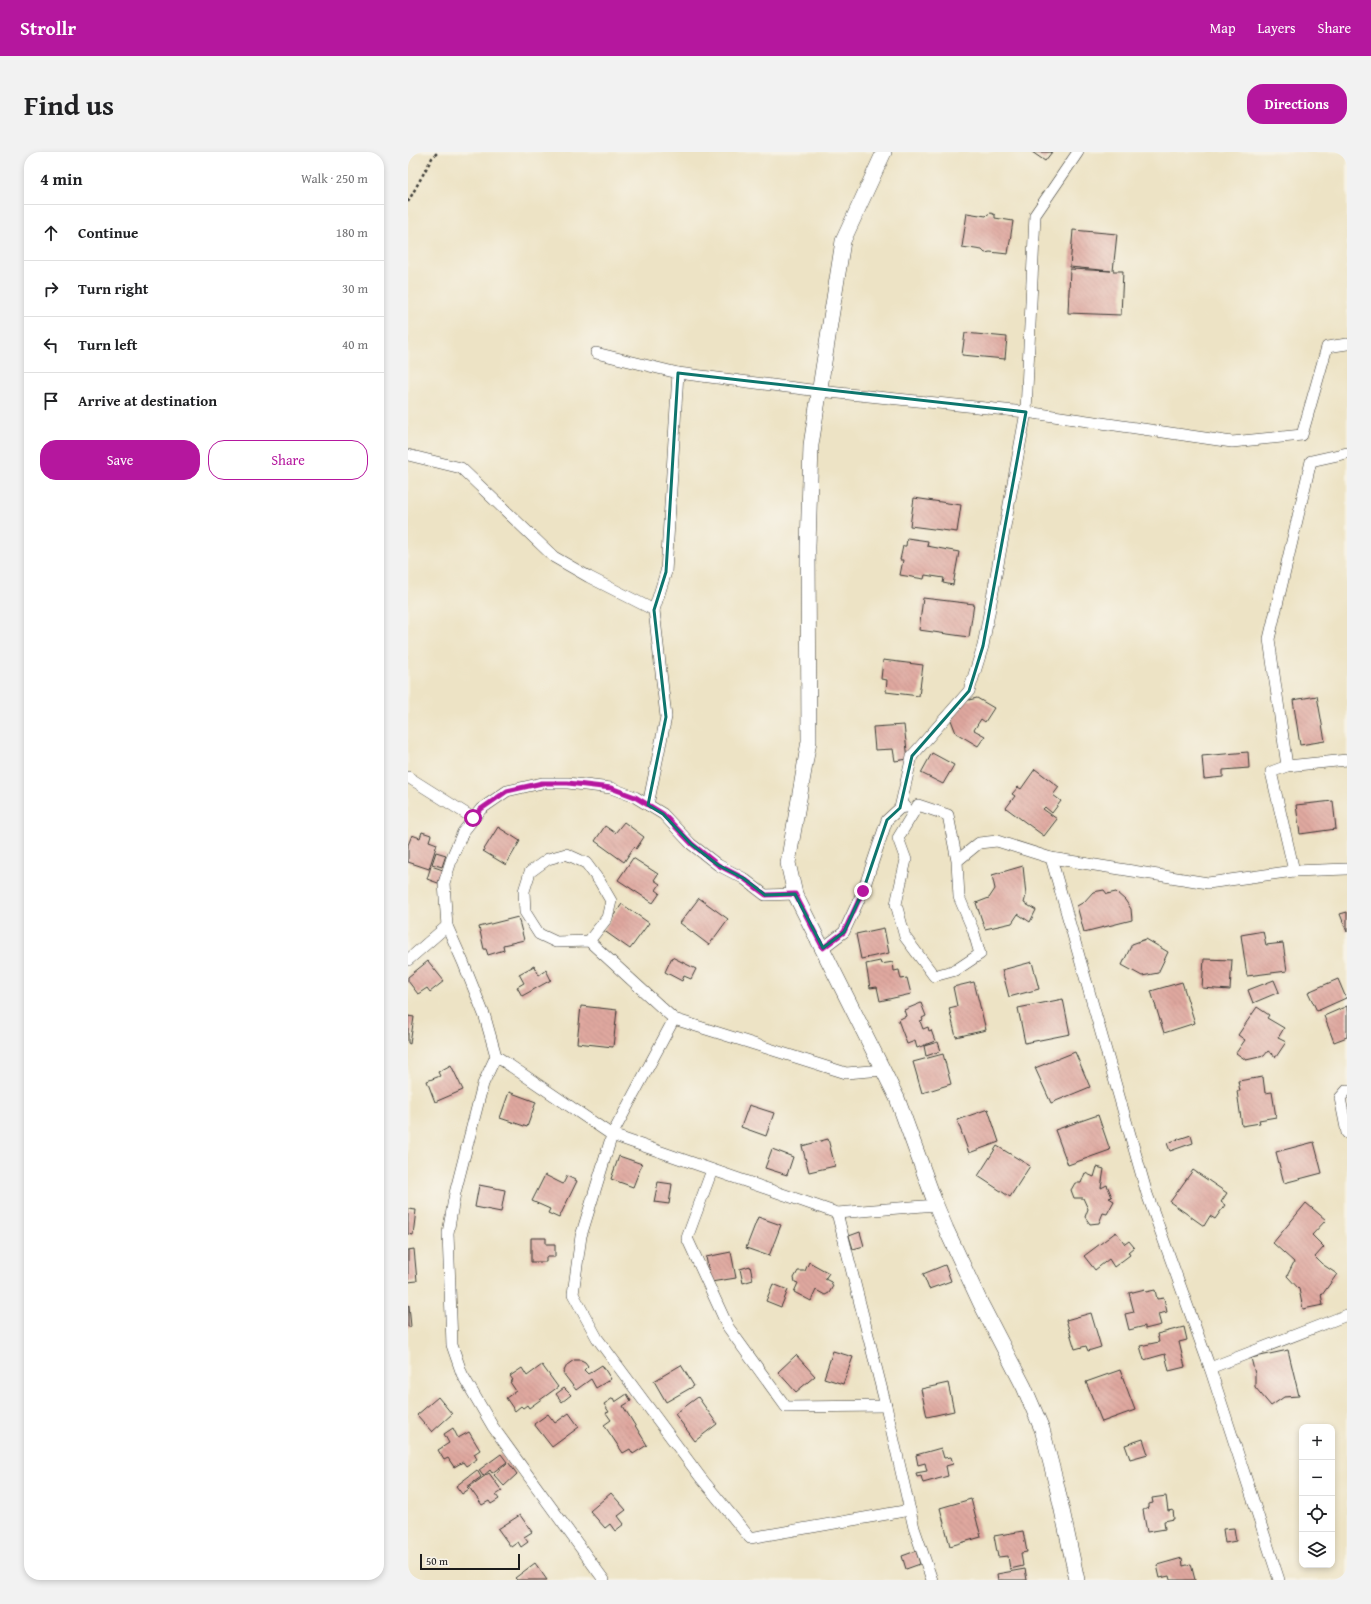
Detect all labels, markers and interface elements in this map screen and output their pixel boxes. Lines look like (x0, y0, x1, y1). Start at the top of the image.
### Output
text: Strollr (20, 14, 76, 42)
text: Map (1210, 18, 1236, 38)
text: Layers (1258, 18, 1296, 38)
text: Share (1318, 18, 1351, 38)
text: Find us (24, 84, 114, 125)
button: Directions (1247, 84, 1347, 124)
text: 4 min (40, 166, 82, 191)
text: Walk · 250 m (301, 169, 368, 188)
icon: ahead (40, 222, 62, 244)
text: Continue (78, 222, 139, 243)
text: 180 m (336, 223, 368, 242)
icon: right (40, 278, 62, 300)
text: Turn right (78, 278, 149, 299)
text: 30 m (342, 279, 368, 298)
icon: left (40, 334, 62, 356)
text: Turn left (78, 334, 137, 355)
text: 40 m (342, 335, 368, 354)
icon: arrive (40, 390, 62, 412)
text: Arrive at destination (78, 390, 217, 411)
button: Save (40, 440, 200, 480)
button: Share (208, 440, 368, 480)
route start (464, 809, 482, 827)
route end (854, 882, 872, 900)
map controls (1299, 1424, 1335, 1568)
button: + (1299, 1424, 1335, 1460)
button: − (1299, 1460, 1335, 1496)
button: locate (1299, 1496, 1335, 1532)
button: layers (1299, 1532, 1335, 1568)
scale bar (420, 1552, 520, 1571)
text: 50 m (426, 1553, 448, 1569)

